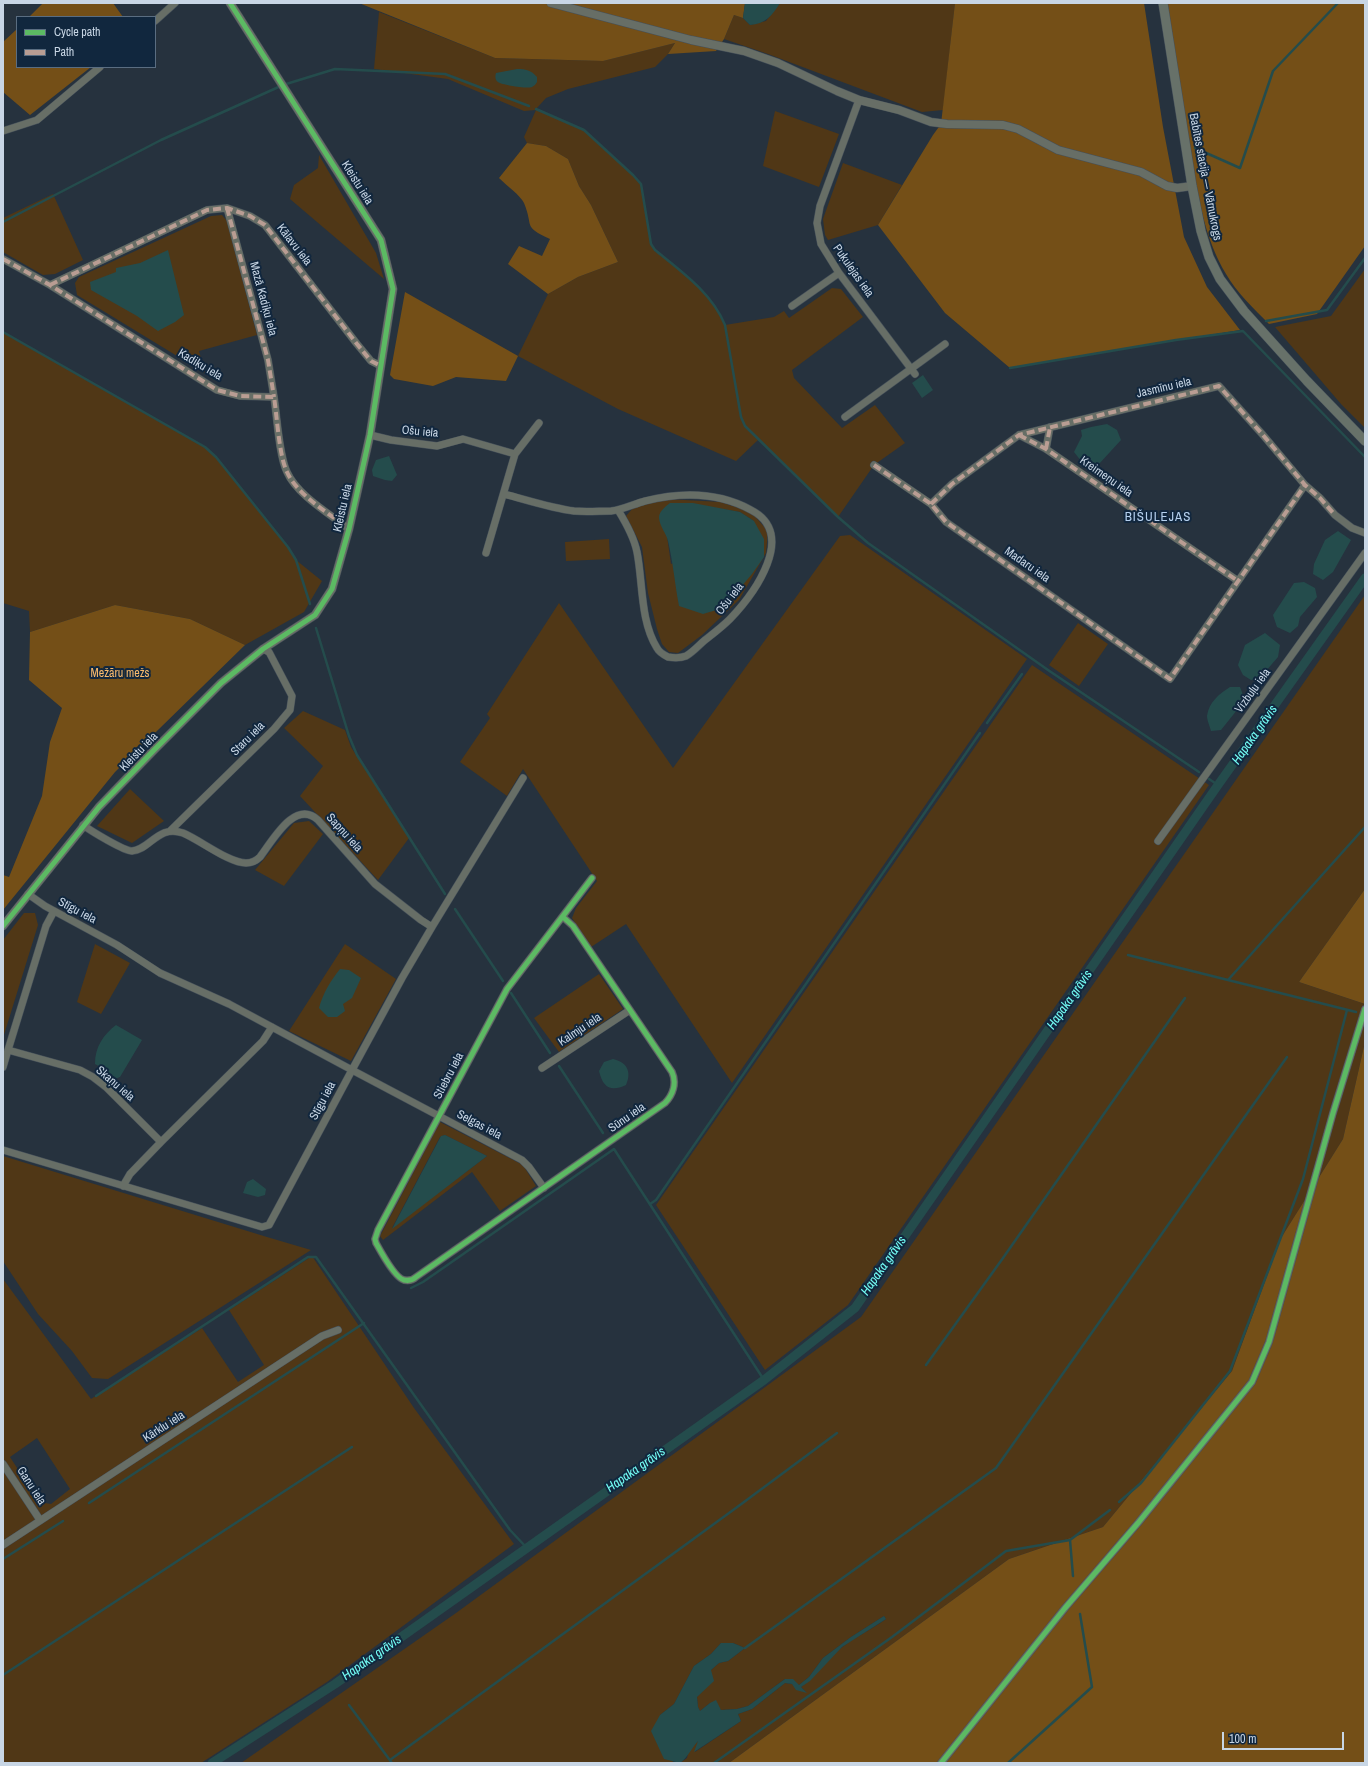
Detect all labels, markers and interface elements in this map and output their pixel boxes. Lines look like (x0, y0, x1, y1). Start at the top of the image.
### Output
legend (16, 16, 156, 68)
text: Cycle path (54, 24, 101, 40)
text: Path (54, 44, 74, 60)
street label: Babītes stacija — Vārnukrogs (1186, 112, 1224, 242)
street label: Kleistu iela (338, 159, 376, 207)
street label: Kālavu iela (273, 221, 315, 269)
street label: Puķulejas iela (830, 242, 876, 300)
street label: Mazā Kadiķu iela (246, 260, 280, 338)
street label: Kadiķu iela (175, 346, 225, 384)
street label: Jasmīnu iela (1135, 375, 1193, 401)
street label: Ošu iela (401, 423, 439, 441)
street label: Kreimeņu iela (1077, 454, 1135, 500)
street label: Kleistu iela (331, 483, 355, 533)
district label: BIŠULEJAS (1125, 510, 1191, 526)
street label: Madaru iela (1002, 544, 1052, 586)
street label: Ošu iela (713, 580, 747, 618)
street label: Vizbuļu iela (1232, 666, 1274, 716)
park label: Mežāru mežs (90, 667, 150, 681)
water label: Hapaka grāvis (1229, 702, 1281, 768)
street label: Staru iela (228, 719, 268, 759)
street label: Kleistu iela (117, 729, 161, 775)
street label: Sapņu iela (323, 811, 365, 855)
street label: Stīgu iela (55, 895, 99, 927)
water label: Hapaka grāvis (1044, 967, 1096, 1033)
street label: Kalmju iela (556, 1010, 604, 1050)
street label: Stiebru iela (431, 1050, 467, 1102)
street label: Skaņu iela (93, 1063, 137, 1105)
street label: Stīgu iela (307, 1079, 339, 1123)
street label: Sūnu iela (606, 1100, 648, 1136)
street label: Selgas iela (454, 1107, 504, 1143)
water label: Hapaka grāvis (858, 1233, 910, 1299)
street label: Kārklu iela (141, 1408, 187, 1446)
water label: Hapaka grāvis (603, 1444, 669, 1496)
street label: Ganu iela (13, 1464, 49, 1508)
water label: Hapaka grāvis (339, 1632, 405, 1684)
scale bar (1224, 1724, 1346, 1750)
text: 100 m (1229, 1731, 1256, 1747)

